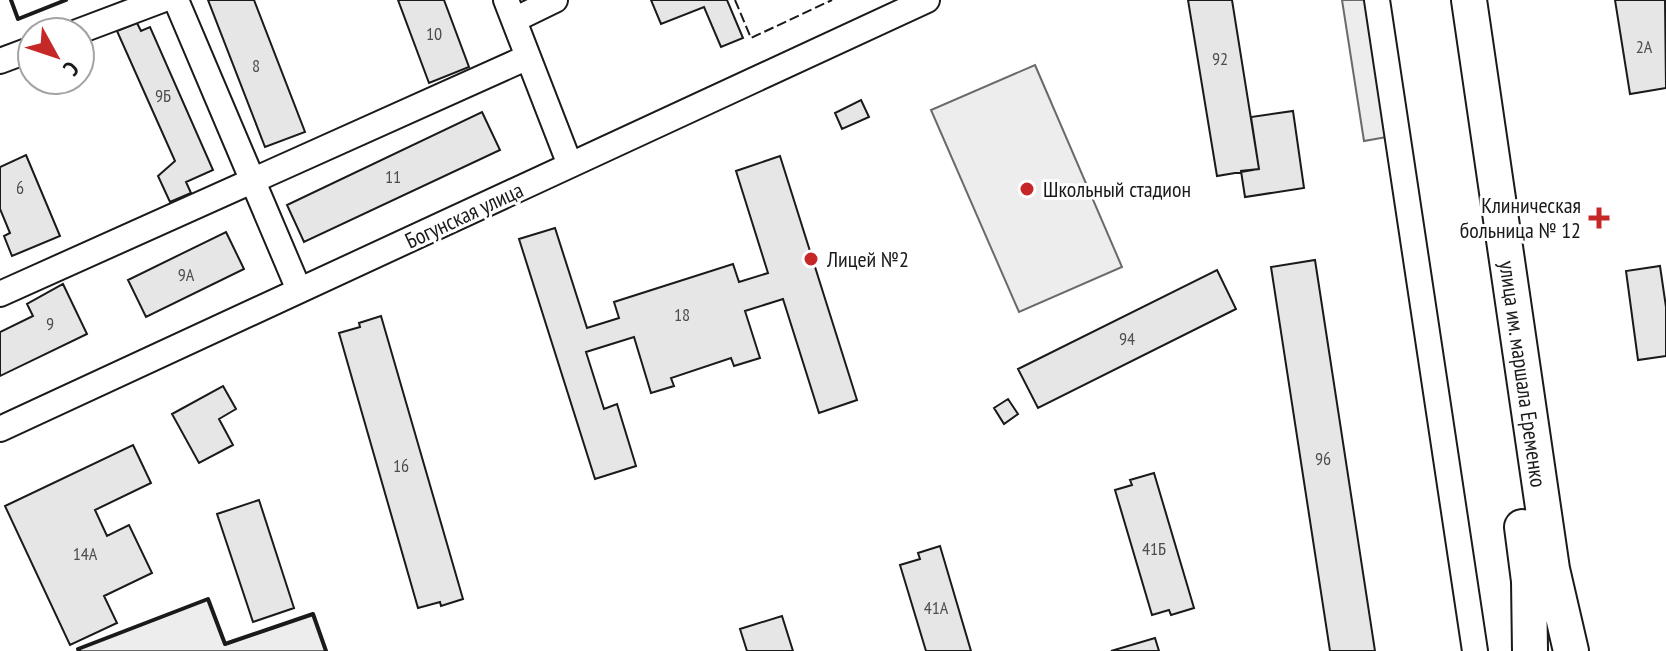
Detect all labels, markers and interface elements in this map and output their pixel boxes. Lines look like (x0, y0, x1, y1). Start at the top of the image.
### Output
north arrow (16, 16, 96, 96)
house number: 10 (426, 22, 442, 45)
house number: 2А (1636, 35, 1653, 58)
house number: 92 (1212, 47, 1228, 70)
house number: 8 (252, 54, 260, 77)
text: С (57, 56, 85, 82)
house number: 9Б (155, 84, 171, 107)
house number: 11 (385, 165, 401, 188)
street label: Богунская улица (401, 175, 527, 255)
place label: Школьный стадион (1043, 175, 1191, 203)
house number: 6 (16, 176, 24, 199)
marker: Школьный стадион (1018, 180, 1036, 198)
place label: Клиническая больница № 12 (1460, 191, 1581, 244)
marker: Клиническая больница № 12 (1588, 207, 1610, 229)
place label: Лицей №2 (826, 245, 909, 273)
marker: Лицей №2 (802, 250, 820, 268)
street label: улица им. маршала Еременко (1493, 259, 1553, 489)
house number: 9А (178, 263, 195, 286)
house number: 18 (674, 303, 690, 326)
house number: 9 (46, 312, 54, 335)
house number: 94 (1119, 327, 1135, 350)
house number: 96 (1315, 447, 1331, 470)
house number: 16 (393, 454, 409, 477)
house number: 41Б (1142, 537, 1166, 560)
house number: 14А (73, 542, 98, 565)
house number: 41А (924, 596, 949, 619)

